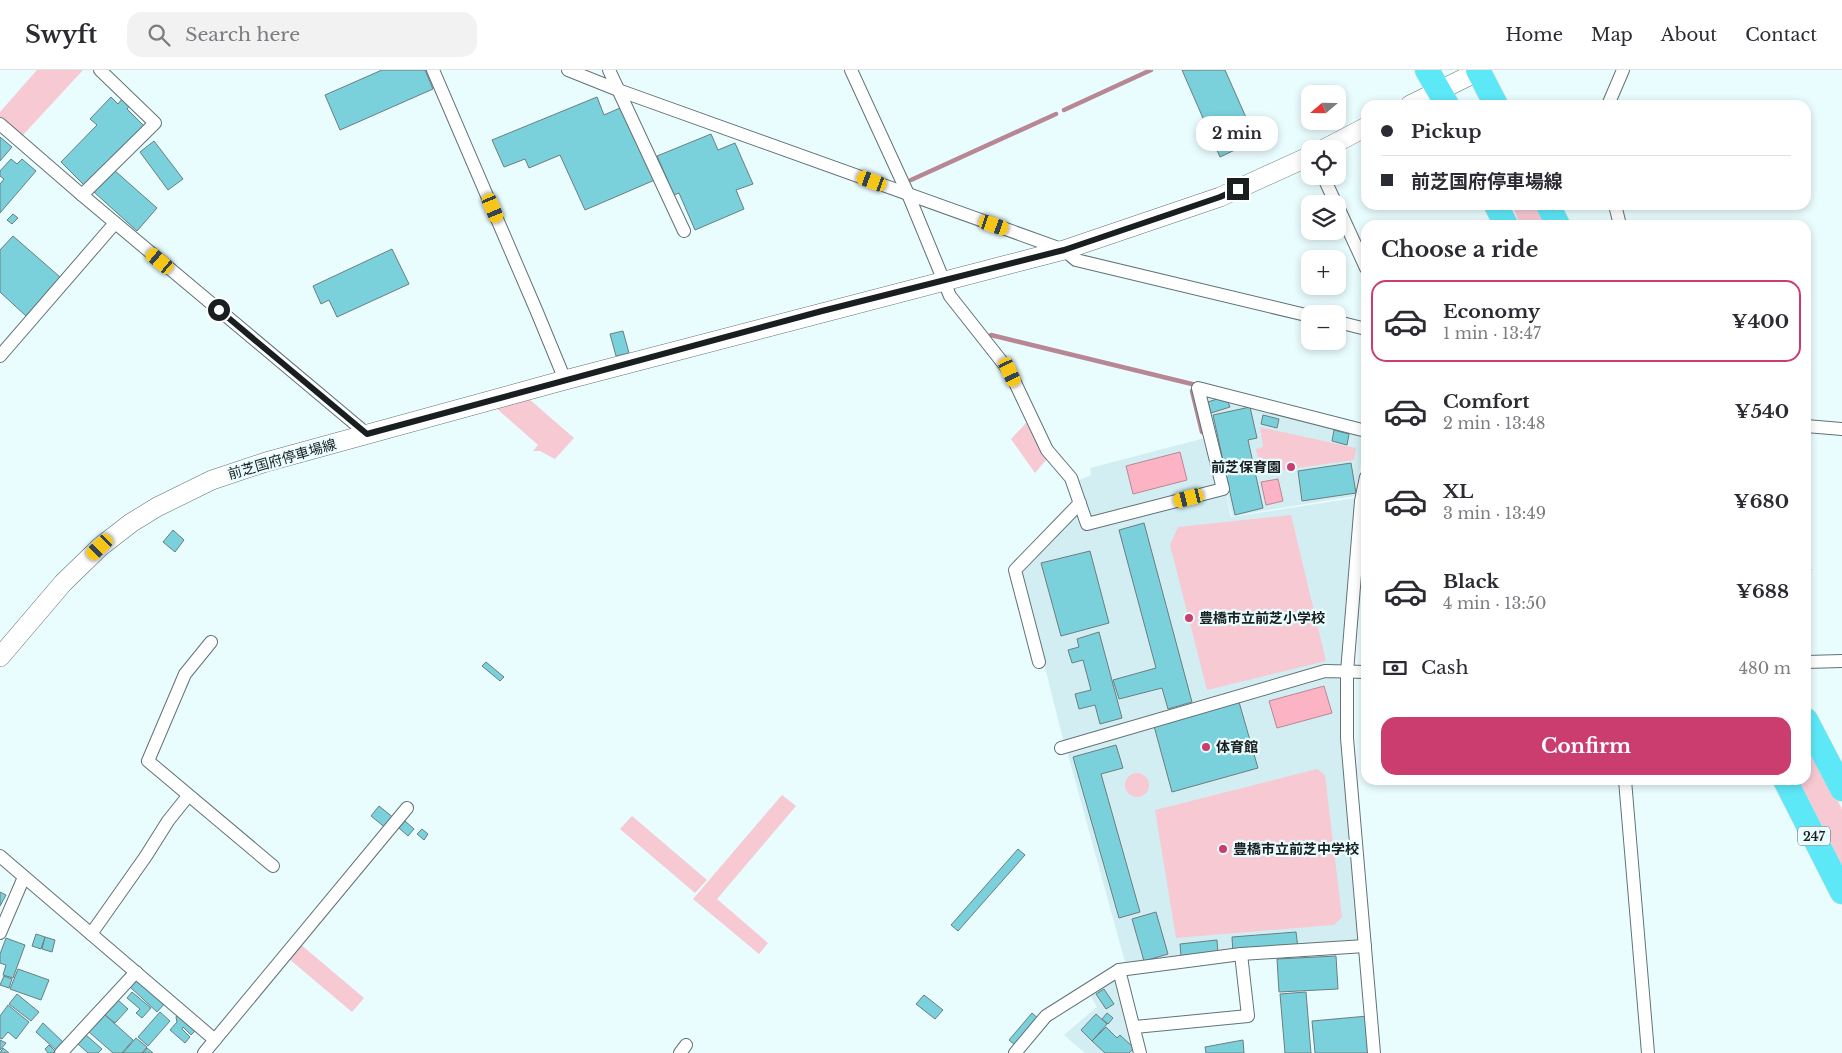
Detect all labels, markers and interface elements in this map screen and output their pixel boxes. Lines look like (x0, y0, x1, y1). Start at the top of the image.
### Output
search box (127, 12, 477, 57)
text: Swyft (25, 20, 97, 49)
icon: search (145, 21, 173, 49)
text: Search here (185, 23, 300, 46)
text: Home (1505, 24, 1563, 46)
text: Map (1591, 24, 1633, 46)
text: About (1661, 24, 1717, 46)
text: Contact (1745, 24, 1817, 46)
north arrow (1301, 85, 1346, 130)
map controls (1301, 85, 1346, 350)
callout: 2 min (1197, 116, 1279, 152)
text: Pickup (1411, 120, 1482, 143)
text: 2 min (1212, 123, 1262, 143)
button: locate (1301, 140, 1346, 185)
car (855, 169, 888, 193)
text: 前芝国府停車場線 (1411, 170, 1563, 193)
route end (1227, 178, 1249, 200)
car (480, 191, 505, 225)
button: layers (1301, 195, 1346, 240)
car (977, 213, 1010, 237)
text: Choose a ride (1381, 236, 1538, 263)
car (143, 246, 176, 276)
button: + (1301, 250, 1346, 295)
route start (208, 299, 230, 321)
icon: car (1383, 299, 1428, 344)
text: Economy (1443, 300, 1540, 323)
button: − (1301, 305, 1346, 350)
text: ¥400 (1732, 310, 1789, 333)
text: 1 min · 13:47 (1443, 323, 1541, 343)
car (996, 355, 1023, 389)
icon: car (1383, 389, 1428, 434)
text: Comfort (1443, 390, 1530, 413)
text: ¥540 (1735, 400, 1789, 423)
text: 2 min · 13:48 (1443, 413, 1545, 433)
street label: 前芝国府停車場線 (226, 435, 338, 483)
place label: 前芝保育園 (1211, 458, 1281, 476)
marker: 前芝保育園 (1285, 461, 1297, 473)
icon: car (1383, 479, 1428, 524)
text: XL (1443, 480, 1473, 503)
car (1172, 487, 1205, 509)
text: ¥680 (1734, 490, 1789, 513)
text: 3 min · 13:49 (1443, 503, 1546, 523)
car (83, 531, 116, 563)
icon: car (1383, 569, 1428, 614)
text: Black (1443, 570, 1499, 593)
text: ¥688 (1736, 580, 1789, 603)
text: 4 min · 13:50 (1443, 593, 1546, 613)
place label: 豊橋市立前芝小学校 (1199, 609, 1325, 627)
marker: 豊橋市立前芝小学校 (1183, 612, 1195, 624)
icon: cash (1381, 654, 1409, 682)
text: Cash (1421, 656, 1468, 679)
text: 480 m (1739, 658, 1791, 678)
button: Confirm (1381, 717, 1791, 775)
place label: 体育館 (1216, 738, 1258, 756)
marker: 体育館 (1200, 741, 1212, 753)
road number: 247 (1798, 826, 1830, 846)
place label: 豊橋市立前芝中学校 (1233, 840, 1359, 858)
marker: 豊橋市立前芝中学校 (1217, 843, 1229, 855)

